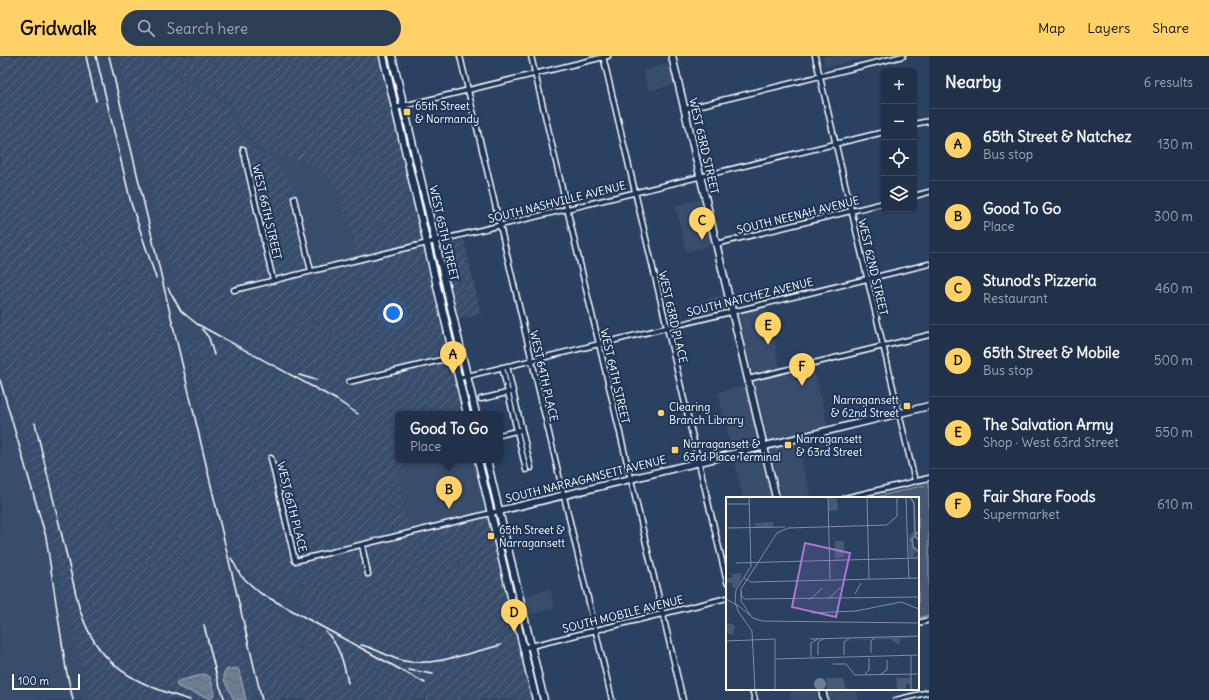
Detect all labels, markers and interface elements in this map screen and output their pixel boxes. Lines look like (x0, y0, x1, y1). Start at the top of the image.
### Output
search box (121, 10, 401, 46)
text: Gridwalk (20, 16, 97, 40)
icon: search (135, 17, 157, 39)
text: Search here (167, 19, 248, 38)
text: Map (1038, 19, 1065, 37)
text: Layers (1087, 19, 1130, 37)
text: Share (1152, 19, 1189, 37)
map controls (881, 68, 917, 212)
button: + (881, 68, 917, 104)
text: Nearby (945, 71, 1001, 93)
text: 6 results (1144, 74, 1193, 91)
street label: WEST 63RD STREET (686, 96, 722, 196)
place label: 65th Street & Normandy (415, 99, 479, 126)
button: − (881, 104, 917, 140)
marker: 65th Street & Normandy (402, 107, 412, 117)
text: 65th Street & Natchez (983, 127, 1132, 146)
text: A (954, 136, 962, 153)
text: 130 m (1157, 136, 1193, 153)
button: locate (881, 140, 917, 176)
text: Bus stop (983, 146, 1033, 163)
street label: WEST 66TH STREET (249, 163, 285, 261)
button: layers (881, 176, 917, 212)
street label: SOUTH NASHVILLE AVENUE (487, 178, 627, 226)
street label: WEST 65TH STREET (426, 184, 462, 282)
street label: SOUTH NEENAH AVENUE (735, 193, 861, 237)
text: Good To Go (983, 199, 1061, 218)
pin: C (689, 207, 715, 240)
text: B (954, 208, 962, 225)
text: 300 m (1154, 208, 1193, 225)
street label: WEST 62ND STREET (855, 217, 891, 317)
text: Place (983, 218, 1014, 235)
street label: WEST 63RD PLACE (656, 270, 690, 364)
text: Stunod's Pizzeria (983, 271, 1097, 290)
street label: SOUTH NATCHEZ AVENUE (685, 274, 815, 320)
text: C (954, 280, 962, 297)
text: 460 m (1155, 280, 1193, 297)
text: Restaurant (983, 290, 1048, 307)
your location (383, 303, 403, 323)
pin: E (755, 312, 781, 345)
street label: WEST 64TH STREET (597, 327, 633, 425)
street label: WEST 64TH PLACE (527, 329, 561, 423)
pin: A (440, 341, 466, 374)
text: 65th Street & Mobile (983, 343, 1120, 362)
text: D (953, 352, 963, 369)
text: 500 m (1154, 352, 1193, 369)
pin: F (789, 353, 815, 386)
text: Bus stop (983, 362, 1033, 379)
place label: Narragansett & 62nd Street (831, 393, 899, 420)
place label: Clearing Branch Library (669, 400, 744, 427)
marker: Narragansett & 62nd Street (902, 401, 912, 411)
marker: Clearing Branch Library (656, 408, 666, 418)
popup (395, 411, 503, 463)
text: The Salvation Army (983, 415, 1114, 434)
text: Good To Go (410, 419, 488, 438)
text: E (954, 424, 962, 441)
text: 550 m (1155, 424, 1193, 441)
place label: Narragansett & 63rd Street (796, 432, 863, 459)
text: Shop · West 63rd Street (983, 434, 1119, 451)
place label: Narragansett & 63rd Place Terminal (683, 437, 781, 464)
text: Place (410, 438, 441, 455)
marker: Narragansett & 63rd Street (783, 440, 793, 450)
marker: Narragansett & 63rd Place Terminal (670, 445, 680, 455)
street label: SOUTH NARRAGANSETT AVENUE (504, 452, 668, 506)
street label: WEST 66TH PLACE (274, 460, 310, 554)
pin: B (436, 476, 462, 509)
text: Fair Share Foods (983, 487, 1096, 506)
text: F (954, 496, 962, 513)
text: 610 m (1157, 496, 1193, 513)
inset map (726, 497, 919, 690)
text: Supermarket (983, 506, 1060, 523)
place label: 65th Street & Narragansett (499, 523, 565, 550)
marker: 65th Street & Narragansett (486, 531, 496, 541)
street label: SOUTH MOBILE AVENUE (561, 592, 685, 636)
pin: D (501, 599, 527, 632)
scale bar (12, 672, 80, 691)
text: 100 m (18, 674, 49, 688)

